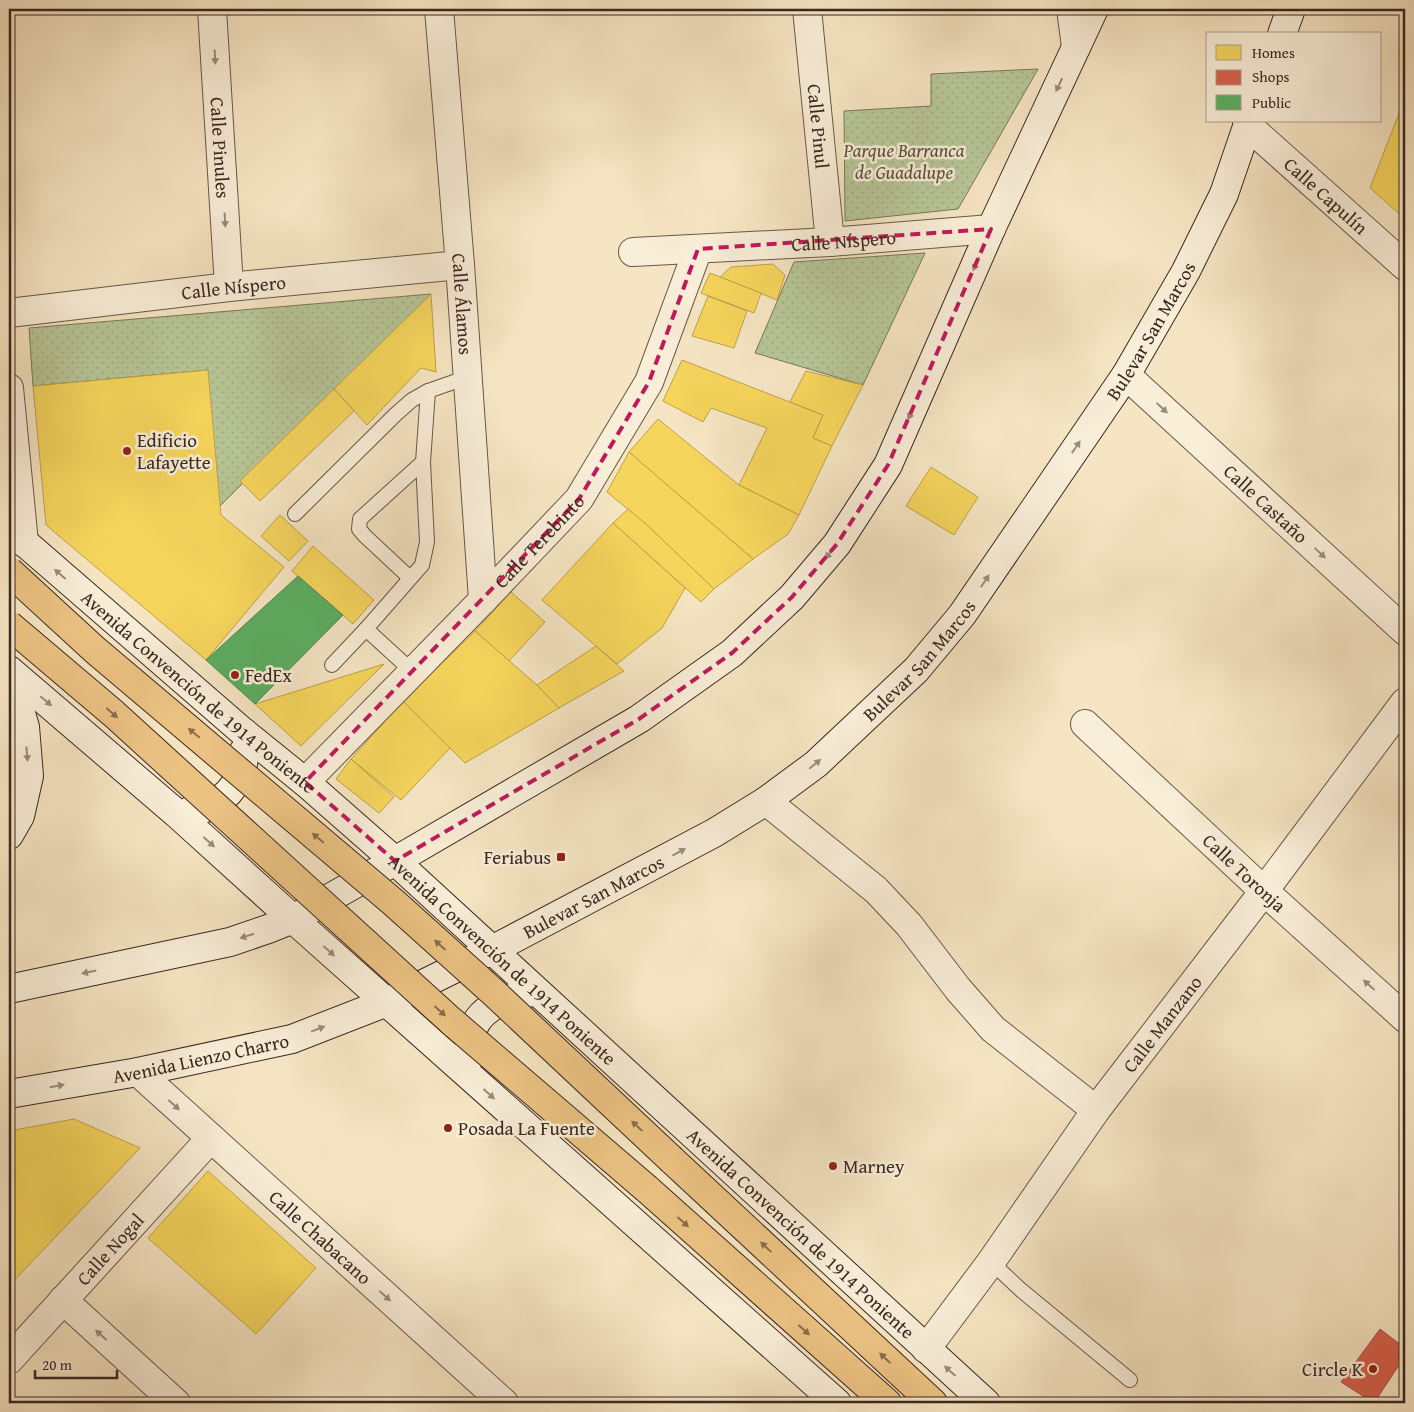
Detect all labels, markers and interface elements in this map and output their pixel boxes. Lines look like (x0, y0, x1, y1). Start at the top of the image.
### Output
legend (1206, 32, 1382, 122)
text: Homes (1252, 42, 1295, 63)
one-way arrow (212, 50, 220, 66)
text: Shops (1252, 66, 1289, 87)
one-way arrow (1054, 78, 1062, 92)
street label: Calle Pinul (800, 83, 837, 170)
text: Public (1252, 92, 1291, 113)
street label: Calle Pinules (203, 96, 238, 199)
park label: Parque Barranca de Guadalupe (842, 136, 965, 186)
street label: Calle Capulín (1278, 150, 1375, 241)
one-way arrow (222, 212, 230, 228)
street label: Calle Níspero (791, 223, 897, 258)
street label: Calle Álamos (445, 252, 480, 356)
one-way arrow (971, 257, 979, 271)
street label: Bulevar San Marcos (1099, 257, 1202, 406)
street label: Calle Níspero (180, 268, 287, 307)
one-way arrow (1155, 402, 1167, 414)
one-way arrow (906, 406, 914, 420)
place label: Edificio Lafayette (137, 426, 211, 476)
one-way arrow (1072, 440, 1081, 454)
marker: Edificio Lafayette (121, 445, 133, 457)
street label: Calle Castaño (1217, 457, 1315, 550)
street label: Calle Terebinto (487, 488, 591, 594)
one-way arrow (824, 546, 835, 559)
one-way arrow (1314, 547, 1326, 559)
one-way arrow (53, 568, 66, 579)
one-way arrow (980, 575, 990, 588)
street label: Avenida Convención de 1914 Poniente (75, 584, 323, 800)
street label: Bulevar San Marcos (856, 594, 982, 728)
place label: FedEx (245, 661, 292, 689)
marker: FedEx (229, 669, 241, 681)
one-way arrow (39, 696, 52, 707)
one-way arrow (106, 707, 118, 719)
one-way arrow (188, 727, 200, 739)
one-way arrow (24, 746, 32, 762)
one-way arrow (809, 758, 821, 770)
street label: Calle Toronja (1197, 827, 1292, 919)
one-way arrow (312, 832, 324, 844)
one-way arrow (202, 836, 214, 848)
place label: Feriabus (484, 843, 551, 871)
street label: Avenida Convención de 1914 Poniente (382, 848, 623, 1072)
street label: Bulevar San Marcos (518, 848, 669, 945)
one-way arrow (672, 848, 686, 856)
marker: Feriabus (555, 851, 567, 863)
one-way arrow (240, 933, 255, 941)
one-way arrow (434, 939, 447, 950)
one-way arrow (323, 945, 335, 956)
one-way arrow (81, 968, 96, 976)
street label: Calle Manzano (1116, 969, 1209, 1078)
one-way arrow (1363, 980, 1376, 991)
one-way arrow (433, 1005, 445, 1017)
one-way arrow (311, 1025, 326, 1033)
street label: Avenida Lienzo Charro (110, 1026, 291, 1090)
one-way arrow (49, 1081, 65, 1089)
one-way arrow (483, 1089, 496, 1100)
one-way arrow (167, 1099, 179, 1111)
place label: Posada La Fuente (458, 1114, 595, 1142)
one-way arrow (631, 1120, 643, 1132)
street label: Avenida Convención de 1914 Poniente (681, 1121, 921, 1345)
marker: Posada La Fuente (442, 1122, 454, 1134)
place label: Marney (843, 1152, 905, 1180)
marker: Marney (827, 1160, 839, 1172)
street label: Calle Chabacano (263, 1183, 378, 1291)
street label: Calle Nogal (70, 1207, 150, 1291)
one-way arrow (677, 1216, 689, 1228)
one-way arrow (760, 1241, 772, 1253)
one-way arrow (379, 1290, 391, 1302)
one-way arrow (798, 1324, 810, 1336)
one-way arrow (95, 1329, 107, 1341)
scale bar (35, 1347, 118, 1379)
one-way arrow (879, 1352, 891, 1364)
text: 20 m (42, 1354, 73, 1375)
place label: Circle K (1302, 1355, 1364, 1383)
marker: Circle K (1367, 1363, 1379, 1375)
one-way arrow (943, 1365, 956, 1376)

